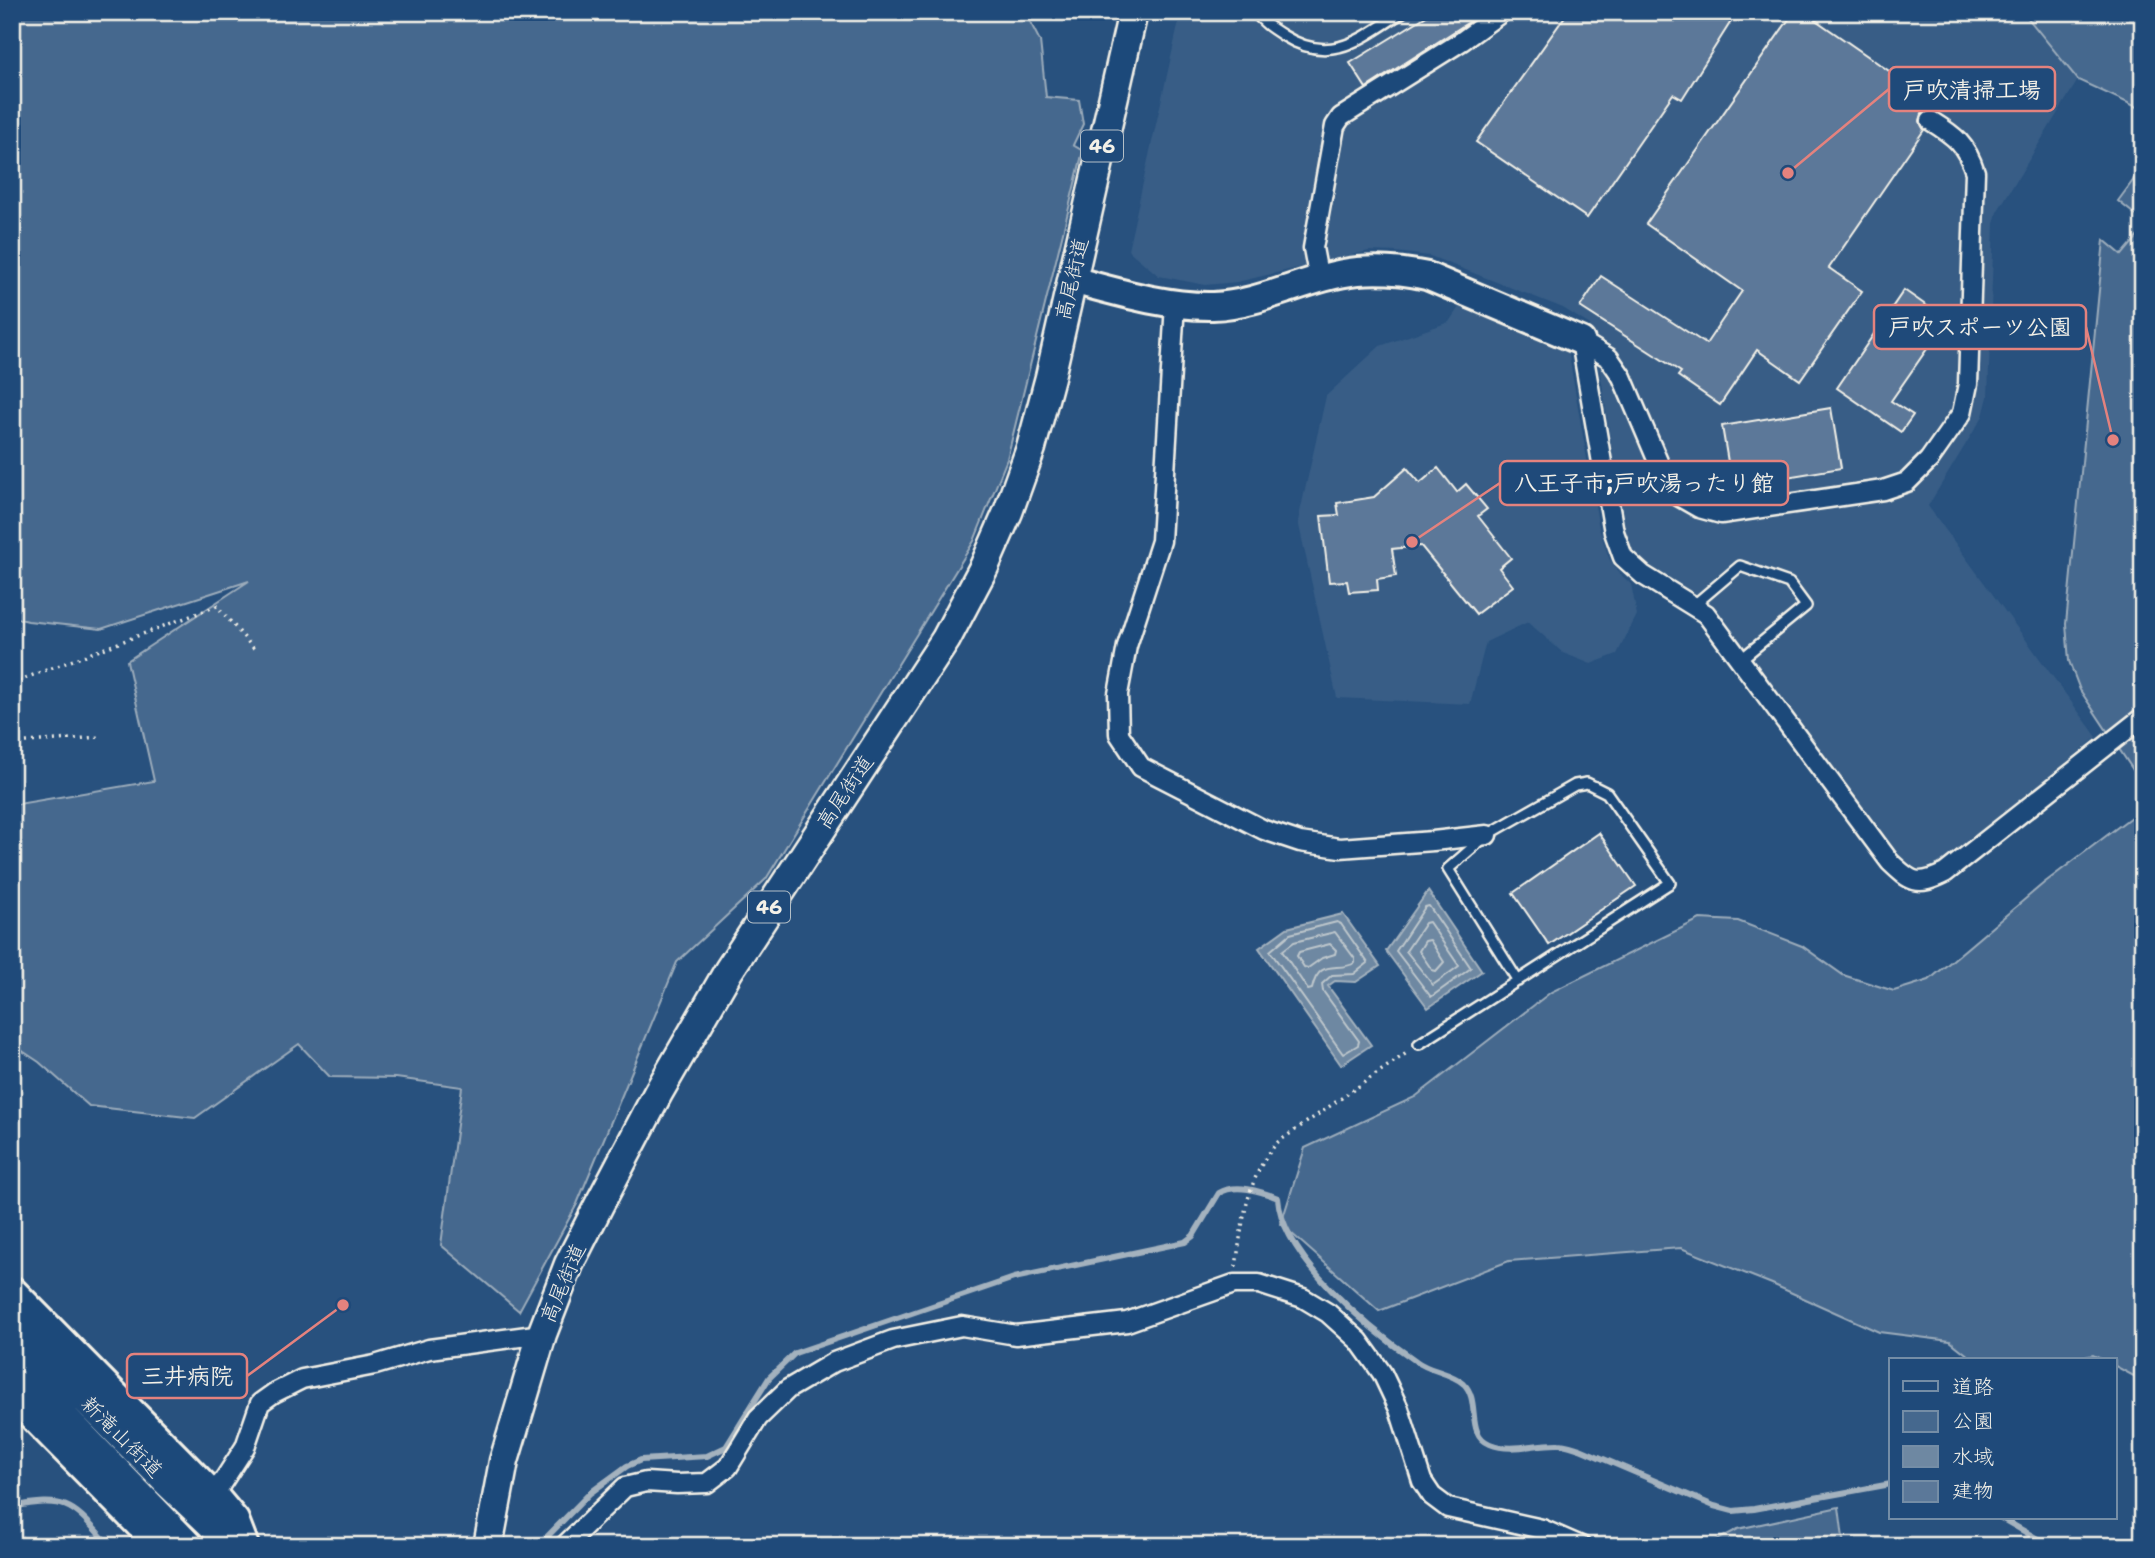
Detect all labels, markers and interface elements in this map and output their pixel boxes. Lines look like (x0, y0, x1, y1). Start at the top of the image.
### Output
callout: 戸吹清掃工場 (1889, 67, 2055, 111)
text: 戸吹清掃工場 (1903, 75, 2041, 105)
road number: 46 (1081, 130, 1123, 162)
street label: 高尾街道 (1049, 235, 1095, 323)
callout: 戸吹スポーツ公園 (1874, 305, 2086, 349)
text: 戸吹スポーツ公園 (1888, 312, 2072, 342)
callout: 八王子市;戸吹湯ったり館 (1500, 461, 1788, 505)
text: 八王子市;戸吹湯ったり館 (1514, 468, 1774, 498)
street label: 高尾街道 (810, 749, 880, 835)
road number: 46 (748, 892, 790, 923)
street label: 高尾街道 (534, 1239, 592, 1327)
callout: 三井病院 (127, 1354, 247, 1398)
legend (1889, 1358, 2116, 1520)
text: 三井病院 (141, 1361, 233, 1391)
text: 道路 (1952, 1373, 1994, 1401)
street label: 新滝山街道 (75, 1390, 169, 1484)
text: 公園 (1952, 1407, 1994, 1435)
text: 水域 (1952, 1443, 1994, 1471)
text: 建物 (1952, 1477, 1994, 1505)

